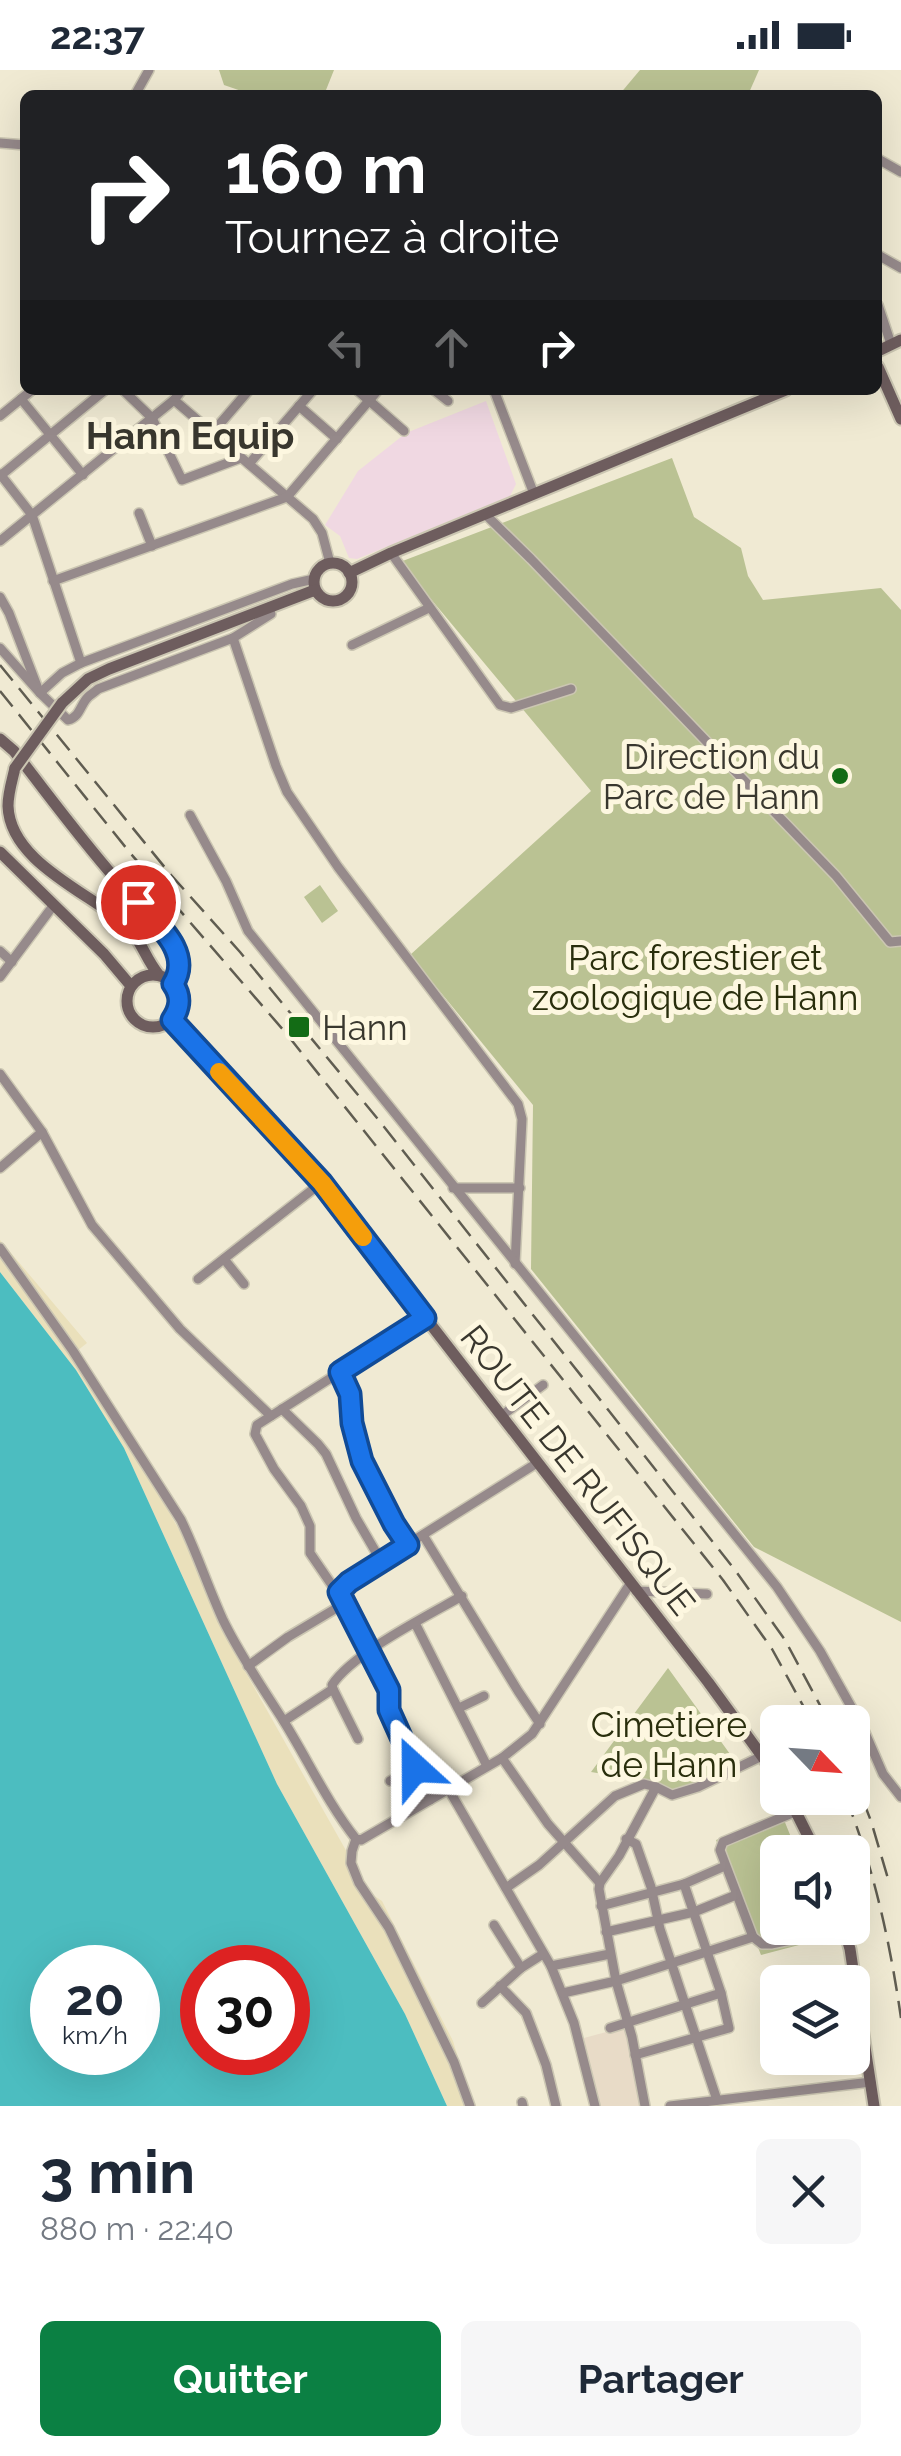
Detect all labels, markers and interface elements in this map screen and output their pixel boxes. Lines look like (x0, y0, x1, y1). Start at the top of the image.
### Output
text: 22:37 (50, 13, 145, 58)
text: 160 m (225, 127, 427, 209)
icon: right (60, 130, 190, 260)
text: Tournez à droite (225, 211, 559, 264)
icon: left (319, 320, 374, 375)
icon: ahead (424, 320, 479, 375)
icon: right (529, 320, 584, 375)
district label: Hann Equip (86, 413, 294, 458)
place label: Direction du Parc de Hann (603, 736, 820, 817)
marker: Direction du Parc de Hann (829, 765, 851, 787)
pin (96, 860, 181, 945)
icon: arrive (111, 875, 166, 930)
park label: Parc forestier et zoologique de Hann (532, 937, 858, 1018)
place label: Hann (322, 1007, 408, 1048)
marker: Hann (286, 1014, 312, 1040)
street label: ROUTE DE RUFISQUE (452, 1317, 704, 1623)
park label: Cimetiere de Hann (591, 1704, 747, 1785)
north arrow (760, 1705, 870, 1815)
map controls (760, 1705, 870, 2075)
position arrow (363, 1716, 467, 1820)
button: sound (760, 1835, 870, 1945)
speed limit sign: 30 (180, 1945, 310, 2075)
button: layers (760, 1965, 870, 2075)
text: 20 (66, 1968, 124, 2027)
text: km/h (62, 2020, 128, 2050)
text: 3 min (40, 2137, 195, 2207)
button: close (756, 2139, 861, 2244)
text: 880 m · 22:40 (40, 2210, 234, 2247)
button: Quitter (40, 2321, 441, 2436)
button: Partager (461, 2321, 861, 2436)

